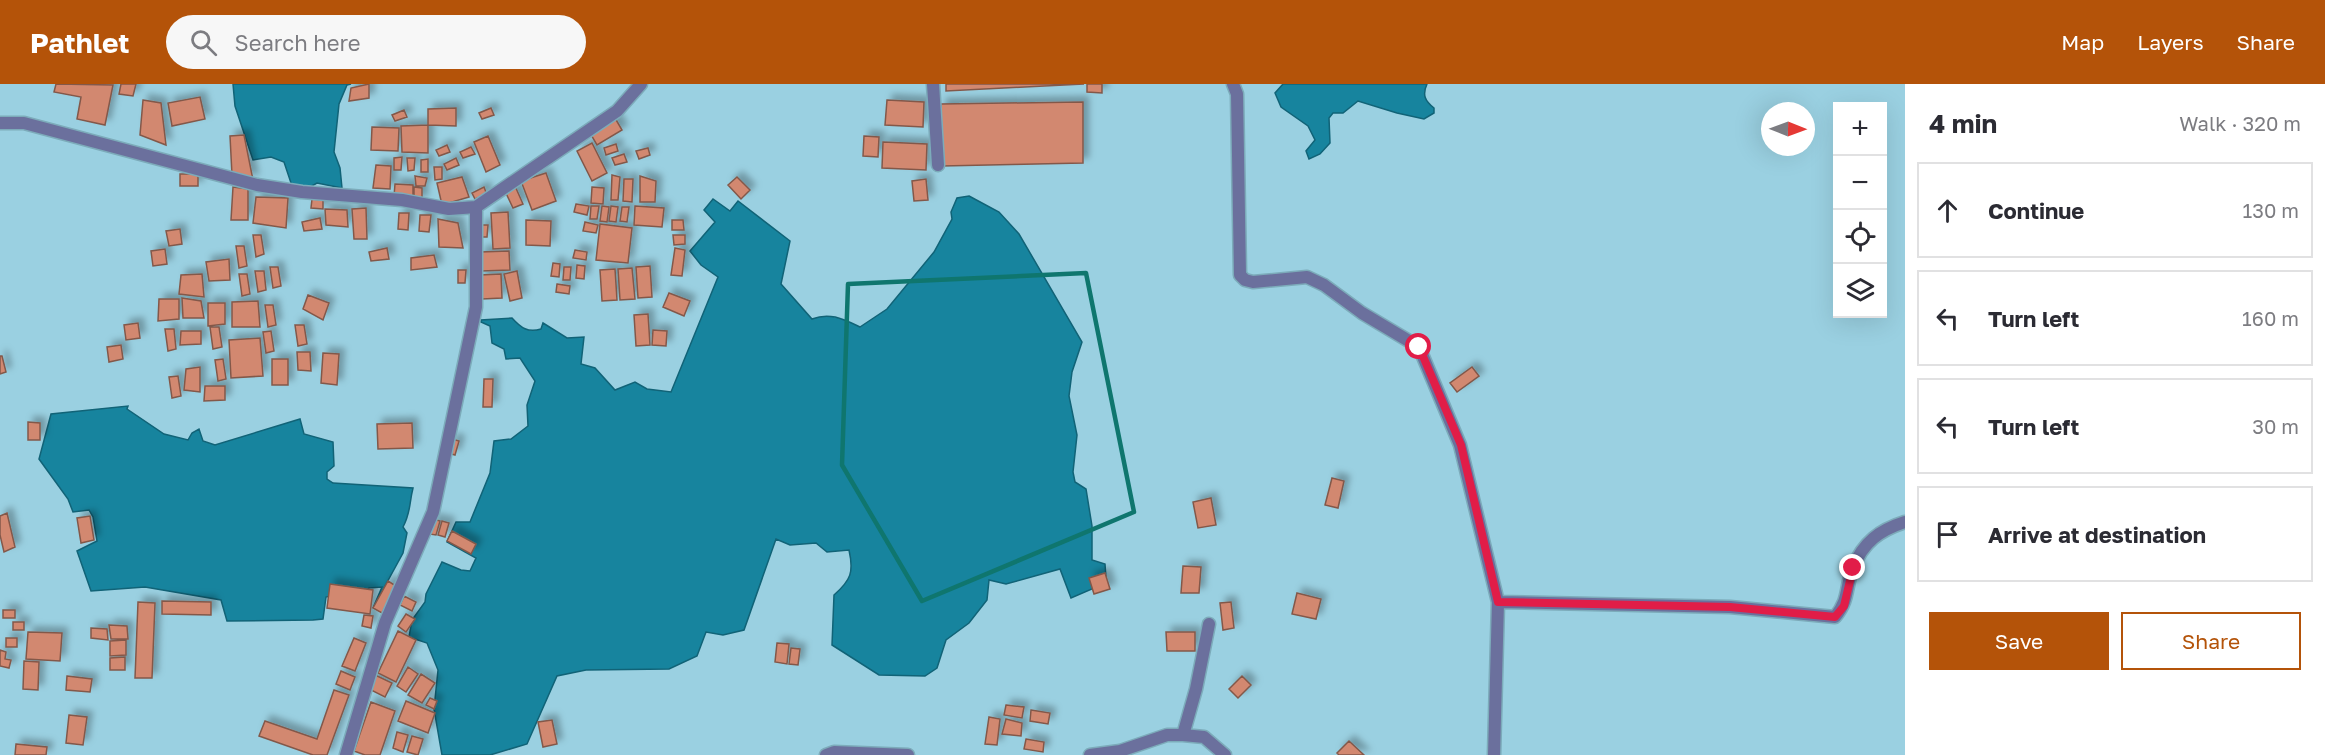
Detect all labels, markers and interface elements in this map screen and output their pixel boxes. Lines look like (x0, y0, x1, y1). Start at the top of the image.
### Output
search box (166, 15, 586, 69)
text: Pathlet (30, 26, 130, 59)
icon: search (187, 26, 220, 59)
text: Search here (235, 29, 361, 56)
text: Map (2061, 29, 2104, 55)
text: Layers (2137, 29, 2204, 55)
text: Share (2237, 29, 2295, 55)
north arrow (1761, 102, 1815, 156)
map controls (1833, 102, 1887, 318)
button: + (1833, 102, 1887, 156)
text: 4 min (1929, 108, 1997, 139)
text: Walk · 320 m (2179, 111, 2301, 135)
button: − (1833, 156, 1887, 210)
icon: ahead (1931, 194, 1964, 227)
text: Continue (1988, 197, 2084, 224)
text: 130 m (2243, 198, 2299, 222)
button: locate (1833, 210, 1887, 264)
button: layers (1833, 264, 1887, 318)
icon: left (1931, 302, 1964, 335)
text: Turn left (1988, 305, 2079, 332)
text: 160 m (2242, 306, 2299, 330)
route start (1405, 333, 1431, 359)
icon: left (1931, 410, 1964, 443)
text: Turn left (1988, 413, 2079, 440)
text: 30 m (2252, 414, 2299, 438)
icon: arrive (1931, 518, 1964, 551)
text: Arrive at destination (1988, 521, 2206, 548)
route end (1839, 554, 1865, 580)
button: Save (1929, 612, 2109, 670)
button: Share (2121, 612, 2301, 670)

